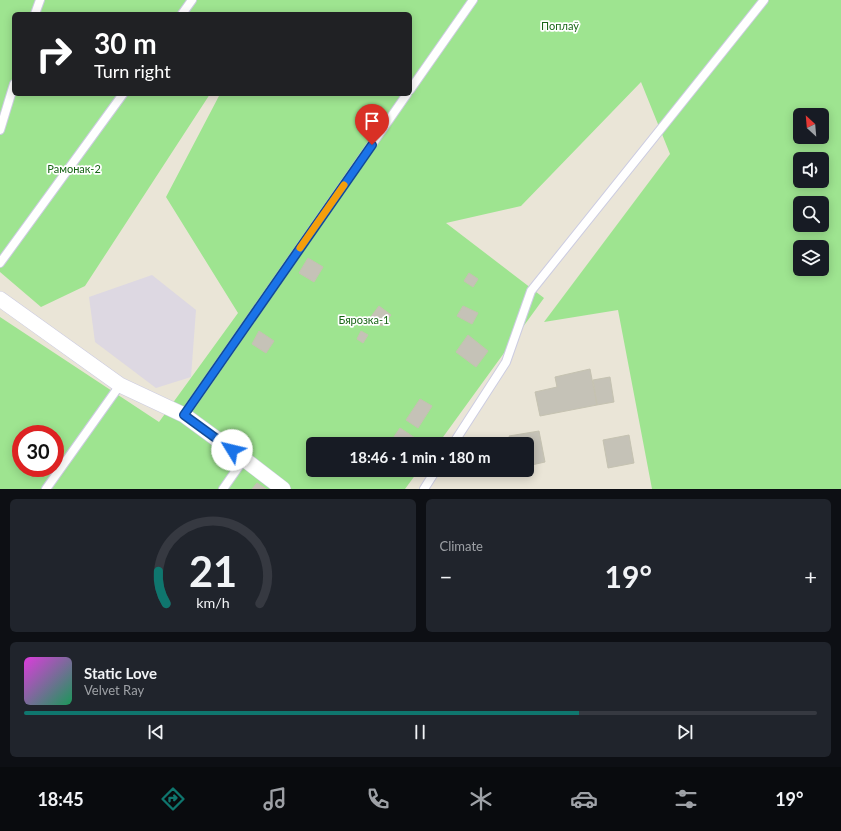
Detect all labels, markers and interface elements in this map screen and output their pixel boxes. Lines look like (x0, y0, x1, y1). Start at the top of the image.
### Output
park label: Поплаў (541, 19, 579, 32)
text: 30 m (94, 26, 157, 60)
icon: right (28, 28, 80, 80)
text: Turn right (94, 60, 171, 82)
pin (355, 104, 389, 145)
north arrow (793, 108, 829, 144)
map controls (793, 108, 829, 276)
icon: arrive (361, 110, 383, 132)
button: sound (793, 152, 829, 188)
park label: Рамонак-2 (47, 162, 101, 175)
button: search (793, 196, 829, 232)
button: layers (793, 240, 829, 276)
park label: Бярозка-1 (339, 313, 389, 326)
speed limit sign: 30 (12, 425, 64, 477)
position arrow (211, 429, 253, 471)
text: 18:46 · 1 min · 180 m (350, 448, 490, 466)
text: Climate (440, 538, 483, 554)
text: 21 (189, 545, 237, 595)
text: 19° (605, 558, 652, 594)
text: − (440, 563, 452, 590)
text: + (804, 563, 817, 590)
text: km/h (196, 593, 229, 610)
text: Static Love (84, 664, 157, 682)
text: Velvet Ray (84, 682, 144, 698)
icon: previous (145, 721, 167, 743)
icon: pause (409, 721, 431, 743)
icon: next (674, 721, 696, 743)
icon: directions (159, 785, 187, 813)
icon: music (261, 785, 289, 813)
icon: phone (364, 785, 392, 813)
icon: climate (467, 785, 495, 813)
icon: car (570, 785, 598, 813)
icon: filters (672, 785, 700, 813)
text: 18:45 (37, 788, 84, 810)
text: 19° (775, 788, 804, 810)

